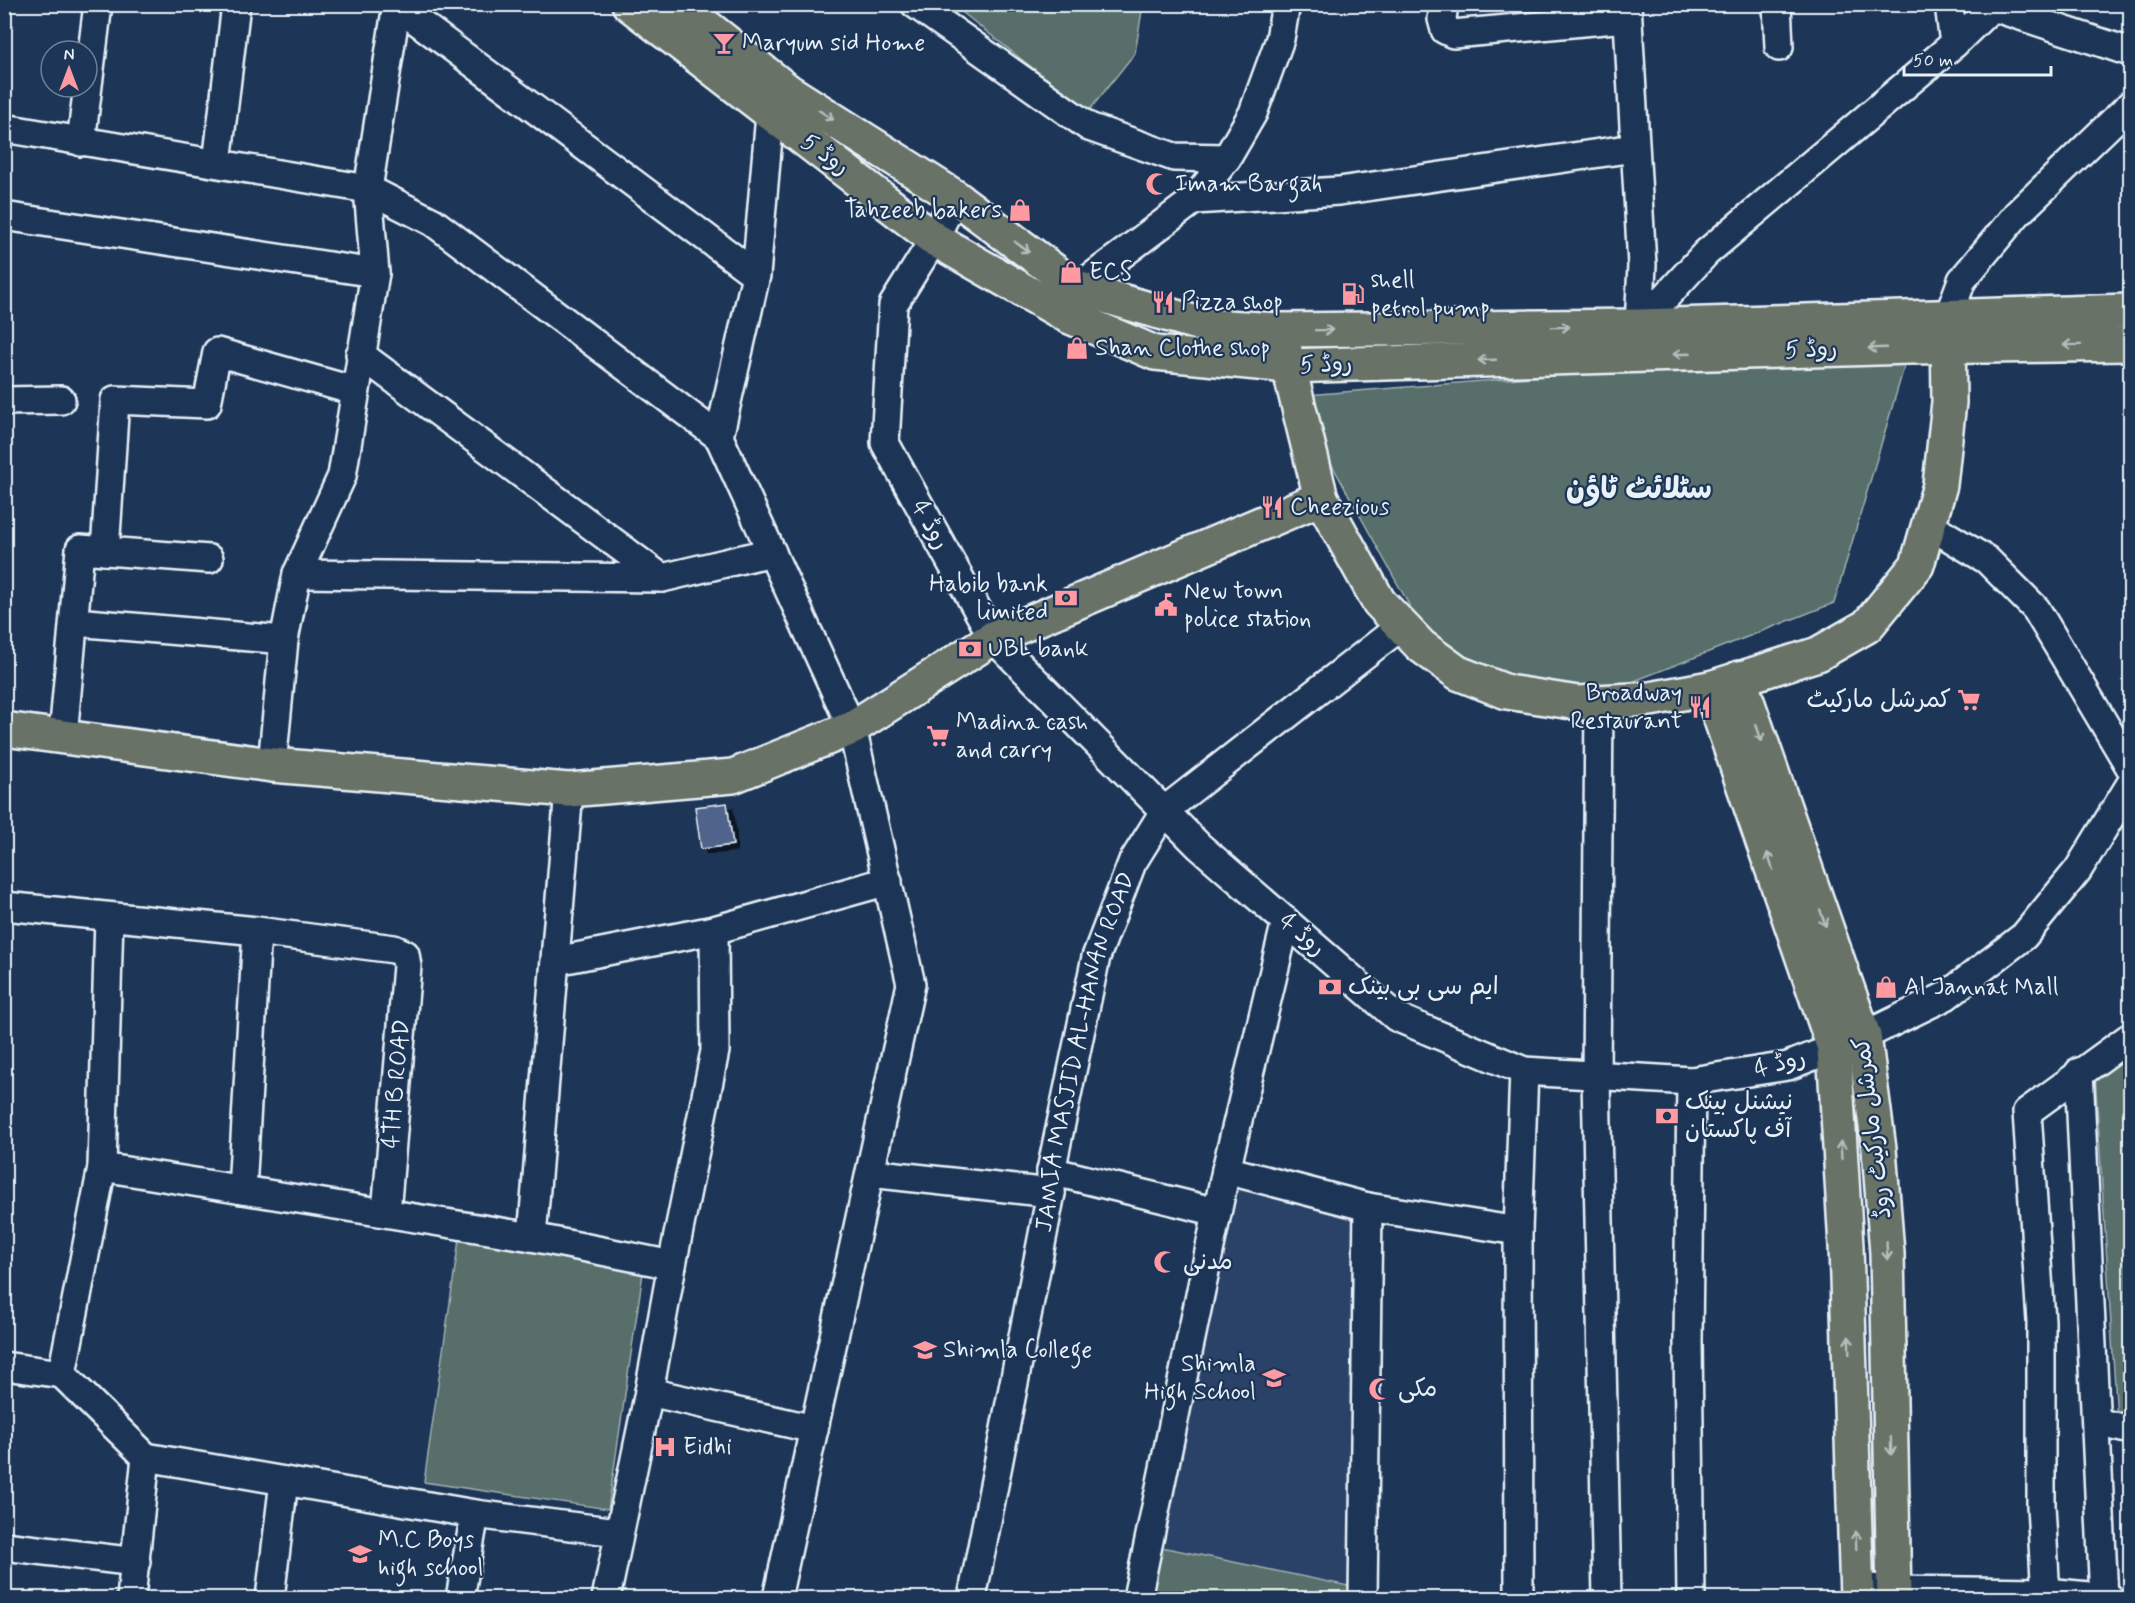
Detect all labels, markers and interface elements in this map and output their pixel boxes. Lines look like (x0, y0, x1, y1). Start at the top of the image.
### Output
place label: Maryum sid Home (742, 28, 925, 59)
bar icon: Maryum sid Home (711, 30, 737, 56)
north arrow (39, 39, 99, 99)
scale bar (1904, 39, 2051, 77)
text: N (64, 45, 74, 66)
text: 50 m (1913, 49, 1953, 73)
one-way arrow (817, 109, 834, 121)
street label: روڈ 5 (795, 127, 855, 183)
place label: Imam Bargah (1175, 169, 1323, 203)
mosque icon: Imam Bargah (1144, 171, 1170, 197)
place label: Tahzeeb bakers (844, 195, 1002, 226)
shop icon: Tahzeeb bakers (1007, 197, 1033, 223)
one-way arrow (1014, 241, 1030, 253)
place label: ECS (1089, 257, 1132, 288)
shop icon: ECS (1058, 259, 1084, 285)
place label: shell petrol pump (1371, 265, 1490, 324)
fuel station icon: shell petrol pump (1340, 281, 1366, 307)
place label: Pizza shop (1181, 287, 1283, 318)
restaurant icon: Pizza shop (1150, 289, 1176, 315)
one-way arrow (1551, 321, 1571, 333)
one-way arrow (1314, 324, 1334, 336)
place label: Shan Clothe shop (1095, 333, 1270, 364)
street label: روڈ 5 (1784, 334, 1838, 366)
shop icon: Shan Clothe shop (1064, 335, 1090, 361)
one-way arrow (2063, 339, 2083, 351)
one-way arrow (1868, 342, 1888, 354)
one-way arrow (1673, 348, 1693, 360)
street label: روڈ 5 (1299, 349, 1353, 381)
one-way arrow (1478, 354, 1498, 366)
district label: سٹلائٹ ٹاؤن (1566, 470, 1712, 509)
place label: Cheezious (1290, 492, 1390, 523)
restaurant icon: Cheezious (1259, 494, 1285, 520)
street label: روڈ 4 (904, 495, 956, 555)
place label: Habib bank limited (929, 569, 1048, 628)
place label: New town police station (1184, 576, 1311, 635)
bank icon: Habib bank limited (1053, 585, 1079, 611)
public building icon: New town police station (1153, 592, 1179, 618)
place label: UBL bank (988, 634, 1089, 665)
bank icon: UBL bank (957, 636, 983, 662)
place label: Broadway Restaurant (1570, 678, 1682, 737)
place label: کمرشل مارکیٹ (1807, 685, 1951, 716)
supermarket icon: کمرشل مارکیٹ (1956, 687, 1982, 713)
restaurant icon: Broadway Restaurant (1687, 694, 1713, 720)
place label: Madina cash and carry (956, 707, 1088, 766)
supermarket icon: Madina cash and carry (925, 723, 951, 749)
one-way arrow (1754, 724, 1765, 742)
one-way arrow (1764, 852, 1775, 871)
street label: JAMIA MASJID AL-HANAN ROAD (1028, 868, 1143, 1235)
street label: روڈ 4 (1272, 906, 1332, 964)
one-way arrow (1818, 908, 1829, 926)
place label: ایم سی بی بینک (1348, 972, 1499, 1004)
place label: Al Jannat Mall (1904, 972, 2059, 1003)
bank icon: ایم سی بی بینک (1317, 974, 1343, 1000)
shop icon: Al Jannat Mall (1873, 974, 1899, 1000)
street label: 4TH B ROAD (376, 1018, 418, 1150)
street label: کمرشل مارکیٹ روڈ (1846, 1035, 1900, 1221)
street label: روڈ 4 (1751, 1043, 1809, 1085)
place label: نیشنل بینک آف پاکستان (1685, 1087, 1793, 1146)
bank icon: نیشنل بینک آف پاکستان (1654, 1103, 1680, 1129)
one-way arrow (1835, 1141, 1846, 1161)
one-way arrow (1881, 1241, 1892, 1261)
place label: مدنی (1183, 1247, 1233, 1278)
mosque icon: مدنی (1152, 1249, 1178, 1275)
place label: Shimla College (943, 1335, 1092, 1369)
one-way arrow (1844, 1336, 1855, 1356)
school or university icon: Shimla College (912, 1337, 938, 1363)
place label: Shimla High School (1144, 1349, 1256, 1411)
school or university icon: Shimla High School (1261, 1365, 1287, 1391)
place label: مکی (1398, 1374, 1437, 1405)
mosque icon: مکی (1367, 1376, 1393, 1402)
place label: Eidhi (683, 1432, 732, 1463)
hospital icon: Eidhi (652, 1434, 678, 1460)
one-way arrow (1885, 1436, 1897, 1456)
place label: M.C Boys high school (378, 1525, 483, 1587)
one-way arrow (1850, 1531, 1862, 1551)
school or university icon: M.C Boys high school (347, 1541, 373, 1567)

